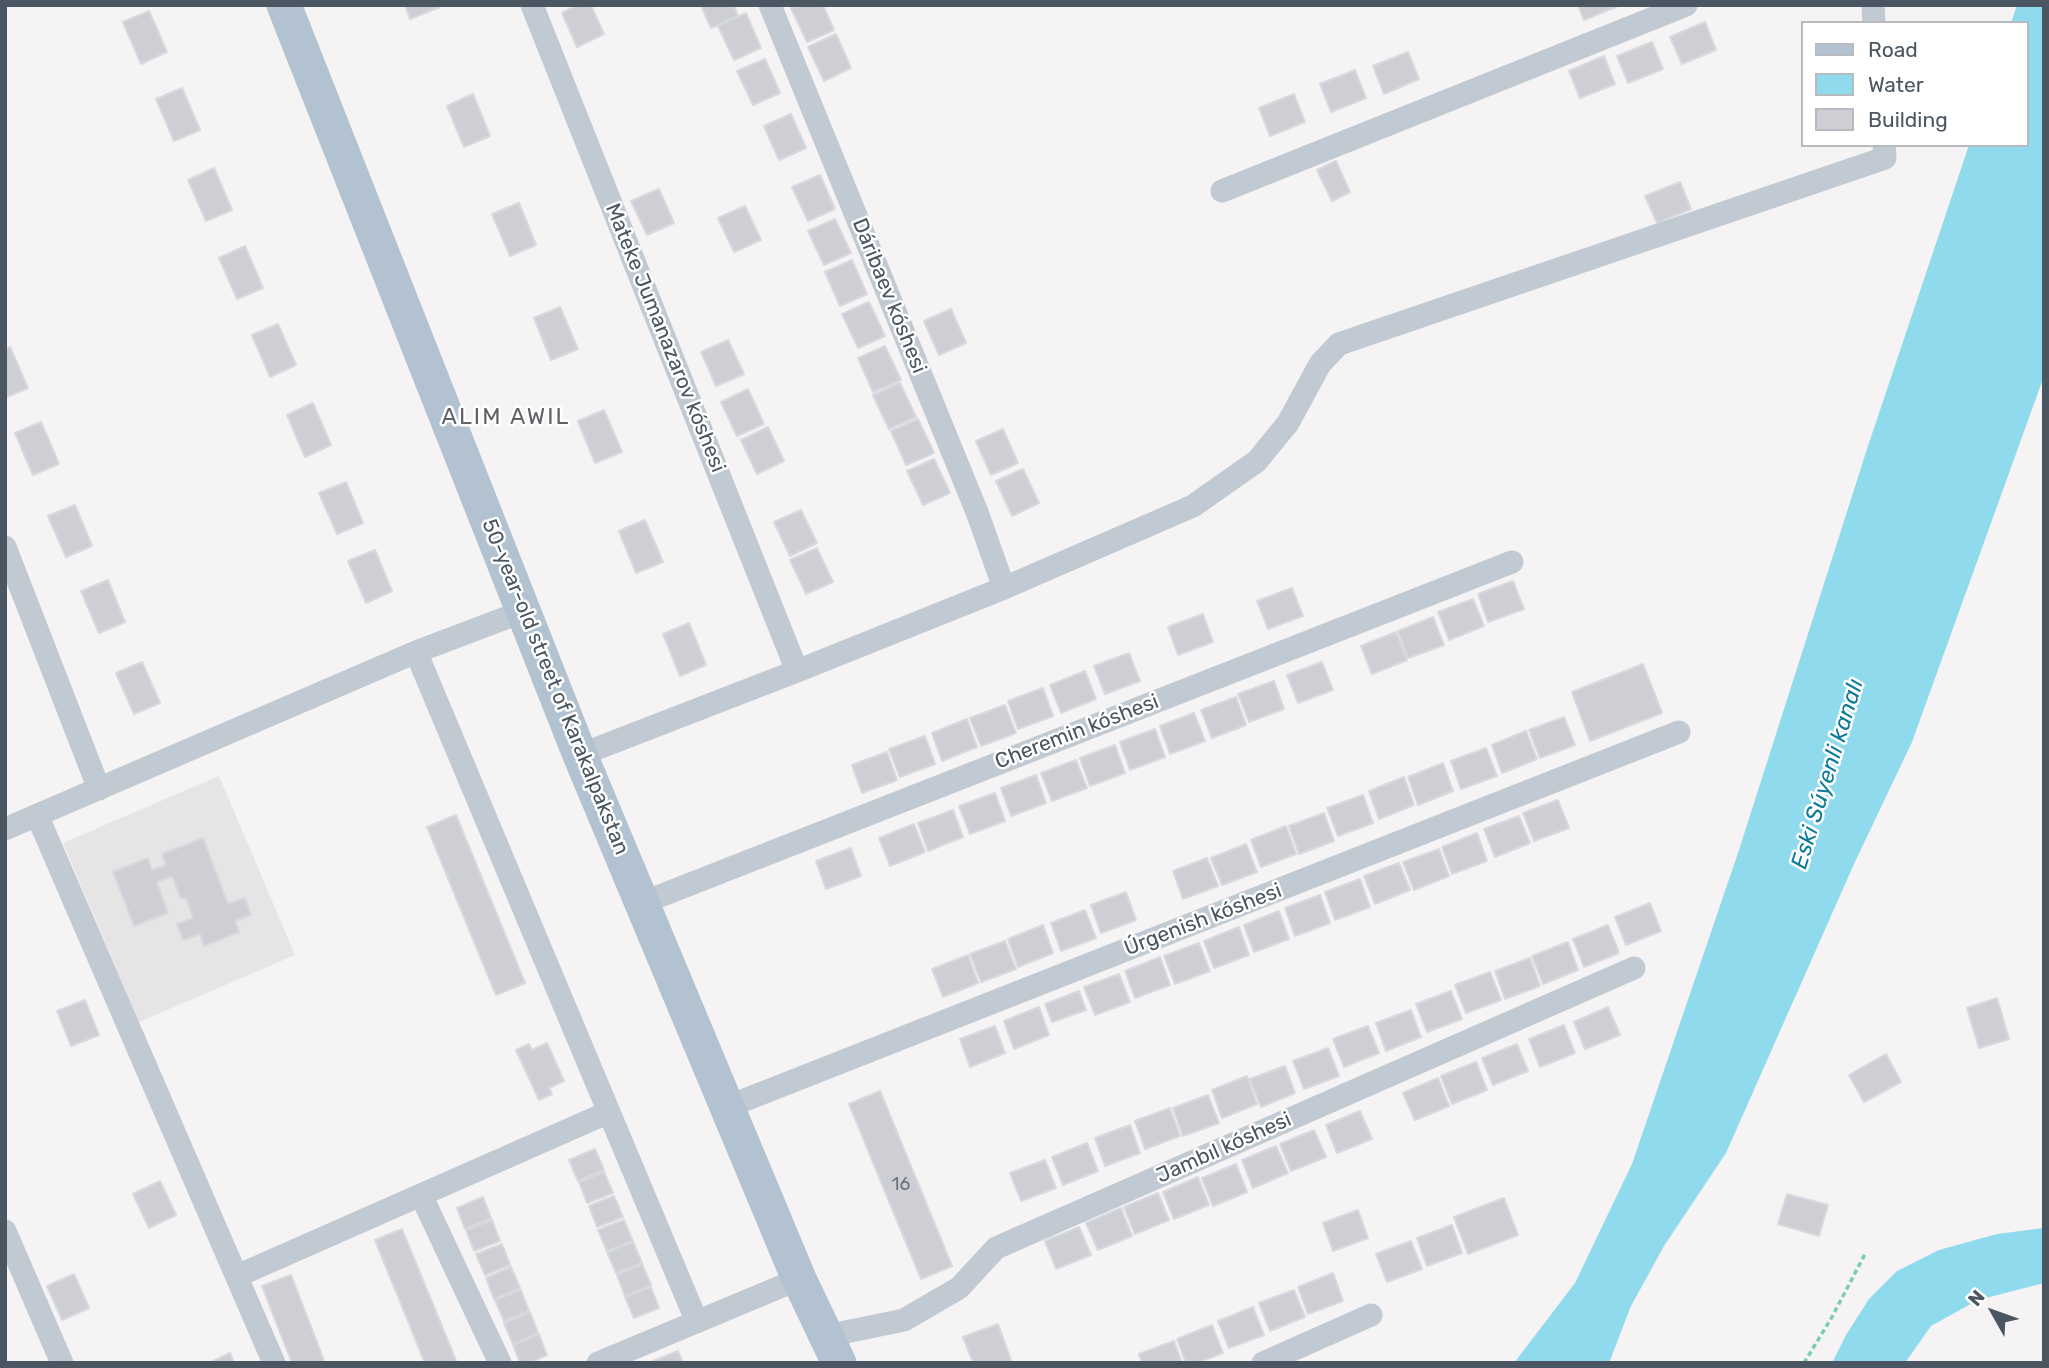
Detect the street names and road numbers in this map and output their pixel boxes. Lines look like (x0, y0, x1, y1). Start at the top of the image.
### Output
street label: Mateke Jumanazarov kóshesi (599, 200, 731, 476)
street label: Dáribaev kóshesi (846, 215, 932, 377)
street label: 50-year-old street of Karakalpakstan (476, 516, 634, 858)
street label: Cheremin kóshesi (992, 689, 1162, 775)
street label: Úrgenish kóshesi (1121, 878, 1285, 962)
street label: Jambıl kóshesi (1153, 1107, 1295, 1189)

